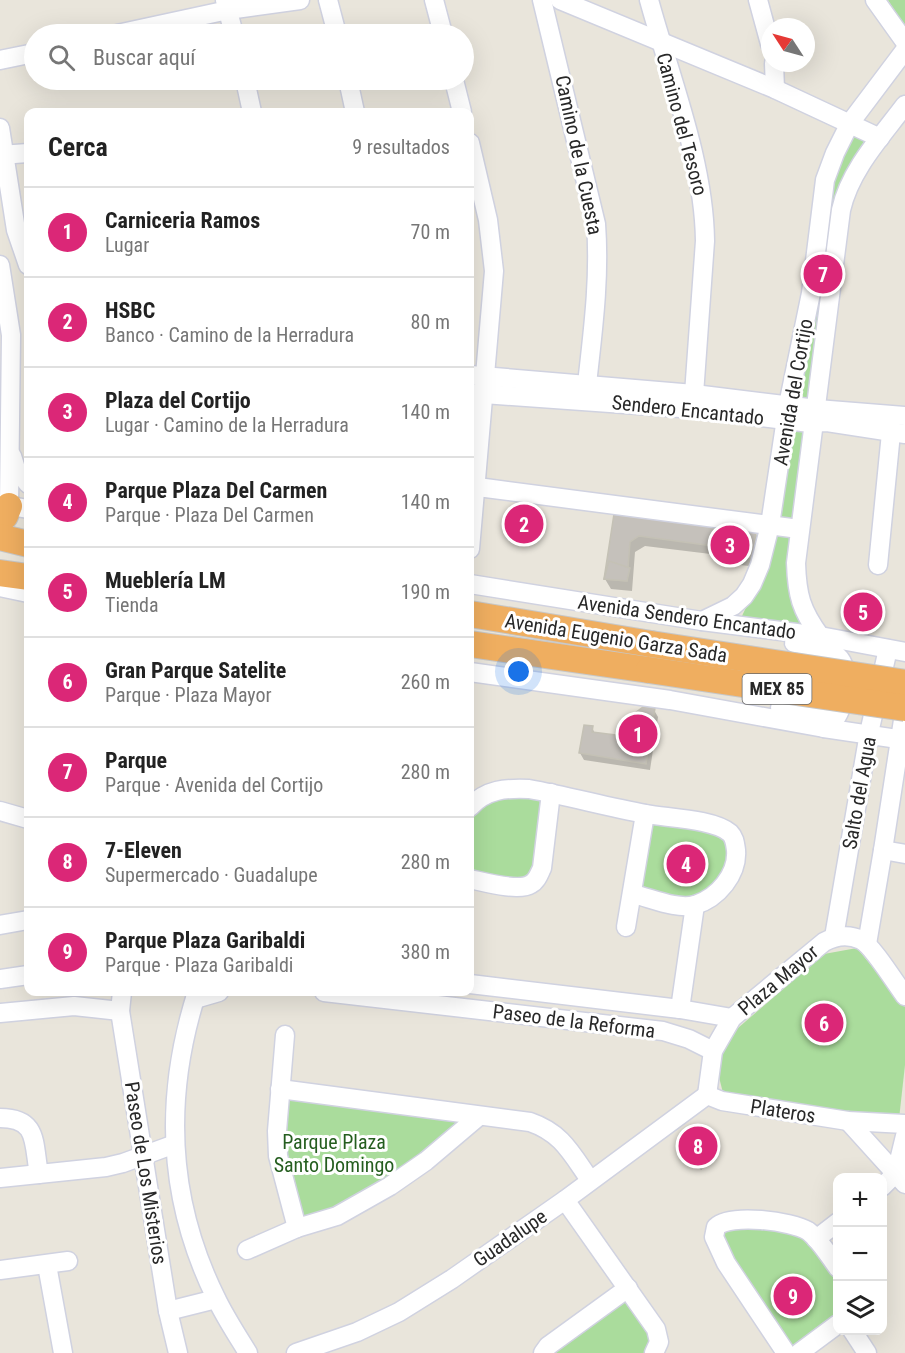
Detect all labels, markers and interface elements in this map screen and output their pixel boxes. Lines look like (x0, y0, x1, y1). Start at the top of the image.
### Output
north arrow (761, 18, 815, 72)
search box (24, 24, 474, 90)
icon: search (45, 41, 78, 74)
text: Buscar aquí (93, 45, 196, 70)
street label: Camino del Tesoro (651, 50, 713, 198)
street label: Camino de la Cuesta (550, 73, 608, 237)
text: Cerca (48, 132, 108, 162)
text: 9 resultados (352, 135, 450, 159)
text: Carniceria Ramos (105, 208, 260, 233)
text: 1 (62, 220, 73, 244)
text: 70 m (411, 220, 450, 244)
text: Lugar (105, 233, 149, 257)
pin: 7 (804, 252, 842, 296)
text: HSBC (105, 298, 155, 323)
text: 2 (62, 310, 73, 334)
text: 80 m (411, 310, 450, 334)
street label: Avenida del Cortijo (768, 317, 818, 467)
text: Banco · Camino de la Herradura (105, 323, 354, 347)
text: Plaza del Cortijo (105, 388, 251, 413)
street label: Sendero Encantado (611, 390, 765, 430)
text: 3 (62, 400, 73, 424)
text: 140 m (401, 400, 450, 424)
text: Lugar · Camino de la Herradura (105, 413, 349, 437)
text: Parque Plaza Del Carmen (105, 478, 327, 503)
text: 4 (62, 490, 73, 514)
text: 140 m (401, 490, 450, 514)
pin: 2 (504, 502, 544, 546)
text: Parque · Plaza Del Carmen (105, 503, 314, 527)
pin: 3 (710, 522, 750, 568)
text: Mueblería LM (105, 568, 226, 593)
text: 5 (62, 580, 73, 604)
text: 190 m (401, 580, 450, 604)
street label: Avenida Sendero Encantado (576, 590, 798, 644)
pin: 5 (844, 590, 882, 634)
text: Tienda (105, 593, 159, 617)
street label: Avenida Eugenio Garza Sada (503, 609, 729, 667)
your location (504, 657, 533, 686)
text: Gran Parque Satelite (105, 658, 286, 683)
text: 6 (62, 670, 73, 694)
text: 260 m (401, 670, 450, 694)
road number: MEX 85 (742, 674, 812, 704)
text: Parque · Plaza Mayor (105, 683, 272, 707)
pin: 1 (618, 712, 658, 756)
street label: Salto del Agua (837, 735, 881, 851)
text: Parque (105, 748, 167, 773)
text: 7 (62, 760, 73, 784)
text: 280 m (401, 760, 450, 784)
text: Parque · Avenida del Cortijo (105, 773, 323, 797)
text: 7-Eleven (105, 838, 182, 863)
pin: 4 (666, 842, 706, 886)
text: 8 (62, 850, 73, 874)
text: 280 m (401, 850, 450, 874)
text: Supermercado · Guadalupe (105, 863, 318, 887)
text: Parque Plaza Garibaldi (105, 928, 305, 953)
text: 9 (62, 940, 73, 964)
text: 380 m (401, 940, 450, 964)
street label: Plaza Mayor (733, 940, 823, 1020)
text: Parque · Plaza Garibaldi (105, 953, 293, 977)
street label: Paseo de la Reforma (491, 999, 657, 1043)
pin: 6 (804, 1000, 844, 1046)
street label: Paseo de Los Misterios (120, 1080, 172, 1266)
street label: Plateros (749, 1094, 817, 1128)
pin: 8 (678, 1124, 718, 1168)
park label: Parque Plaza Santo Domingo (274, 1130, 394, 1177)
map controls (833, 1173, 887, 1335)
button: + (833, 1173, 887, 1227)
street label: Guadalupe (469, 1204, 551, 1272)
button: − (833, 1227, 887, 1281)
pin: 9 (774, 1274, 812, 1318)
button: layers (833, 1281, 887, 1335)

